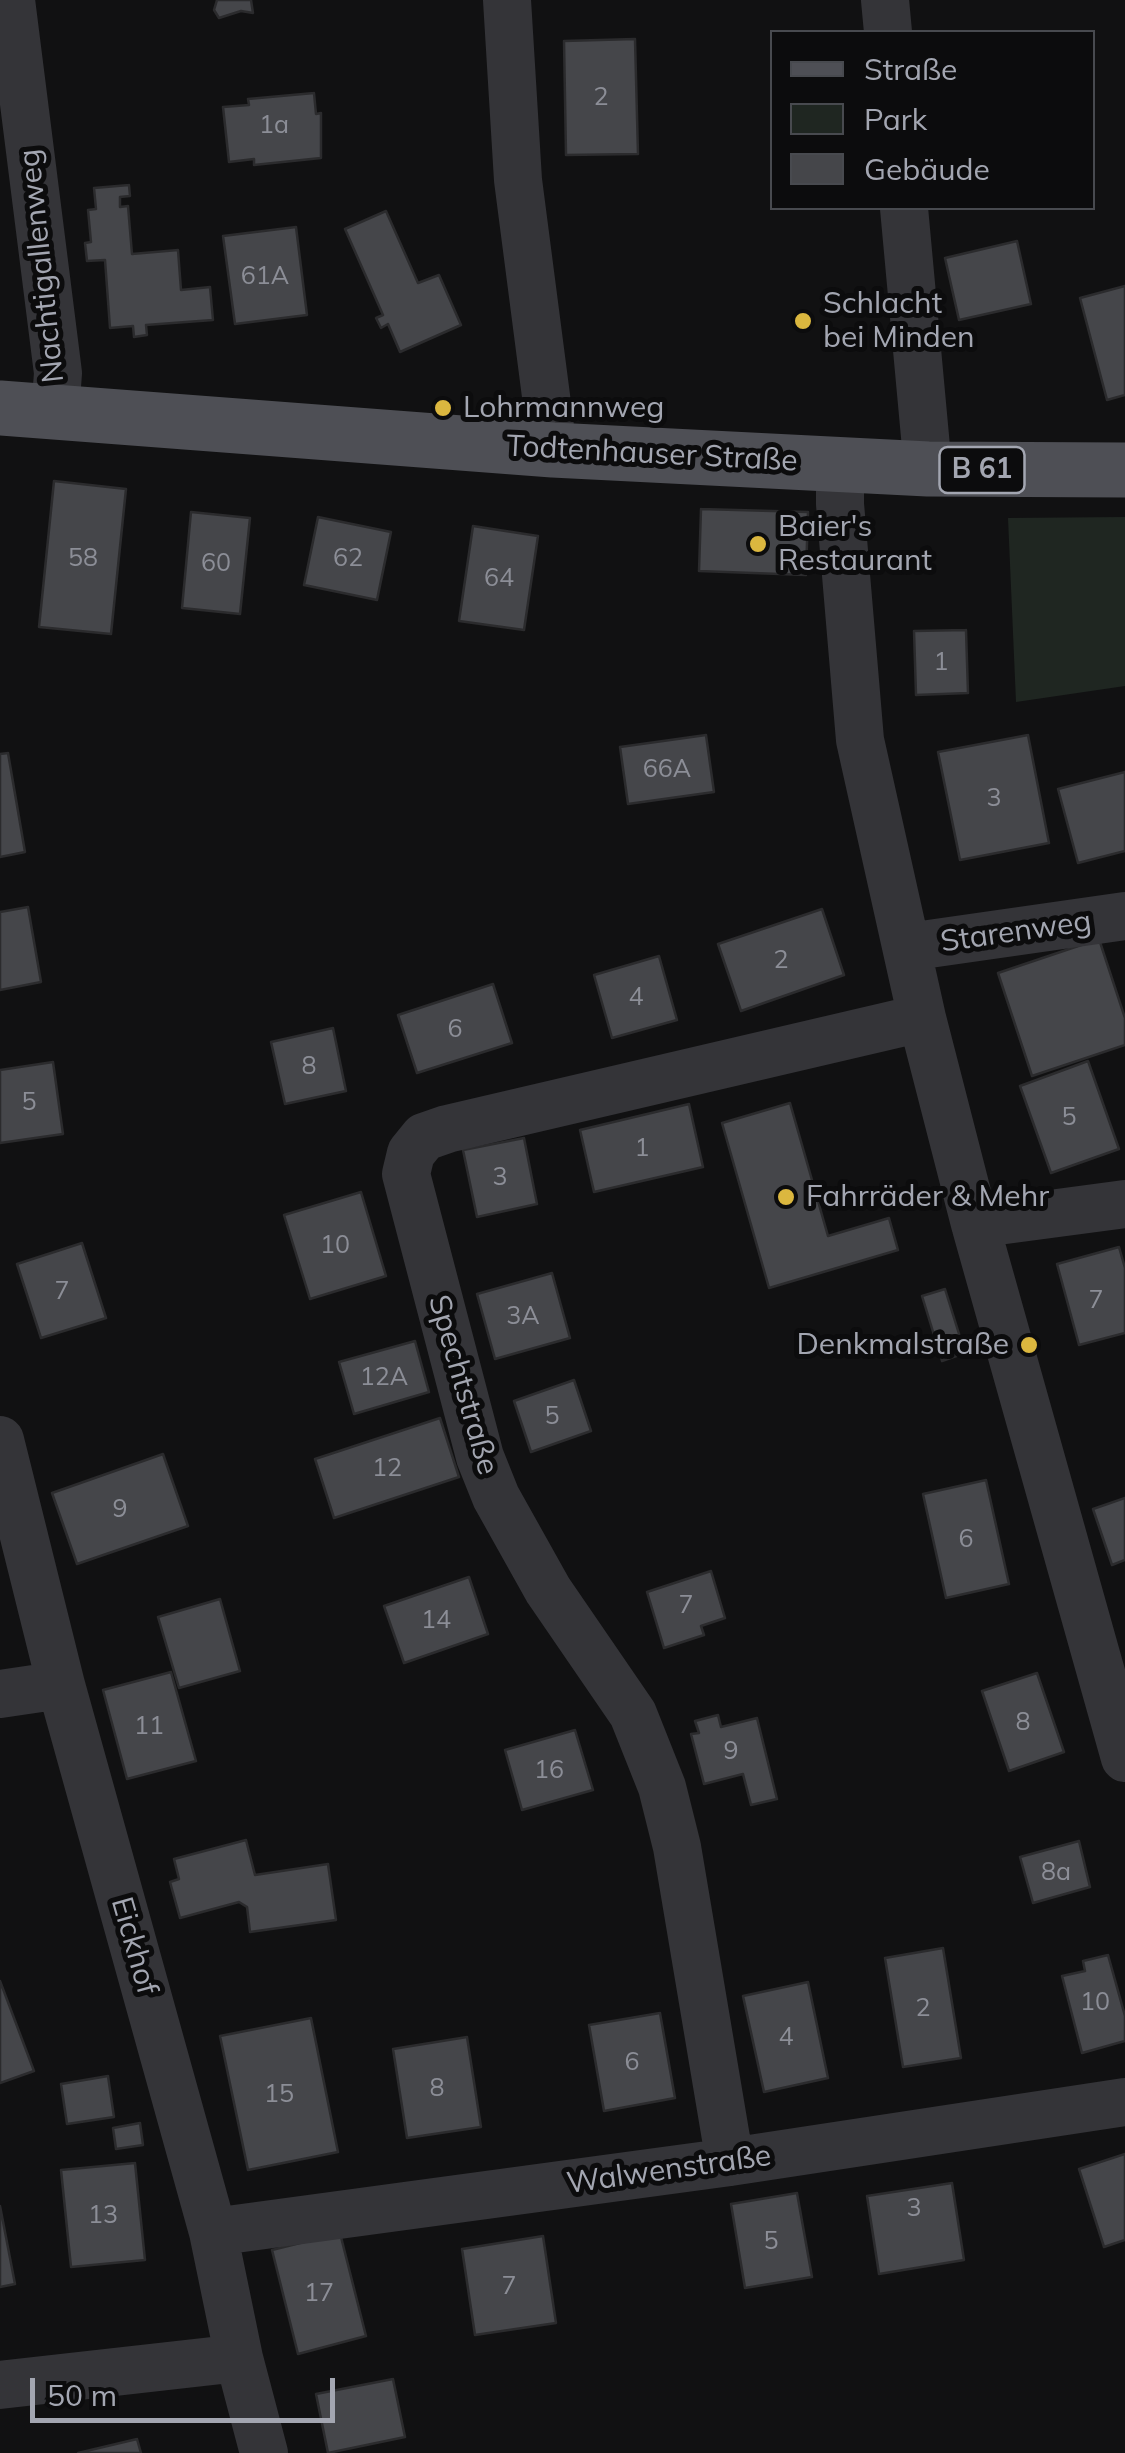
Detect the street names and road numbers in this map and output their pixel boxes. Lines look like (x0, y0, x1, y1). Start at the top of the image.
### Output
street label: Nachtigallenweg (12, 147, 72, 385)
street label: Todtenhauser Straße (506, 428, 798, 480)
road number: B 61 (940, 447, 1024, 493)
street label: Starenweg (938, 904, 1094, 960)
street label: Spechtstraße (420, 1291, 506, 1479)
street label: Eickhof (103, 1893, 165, 1999)
street label: Walwenstraße (565, 2138, 773, 2202)

